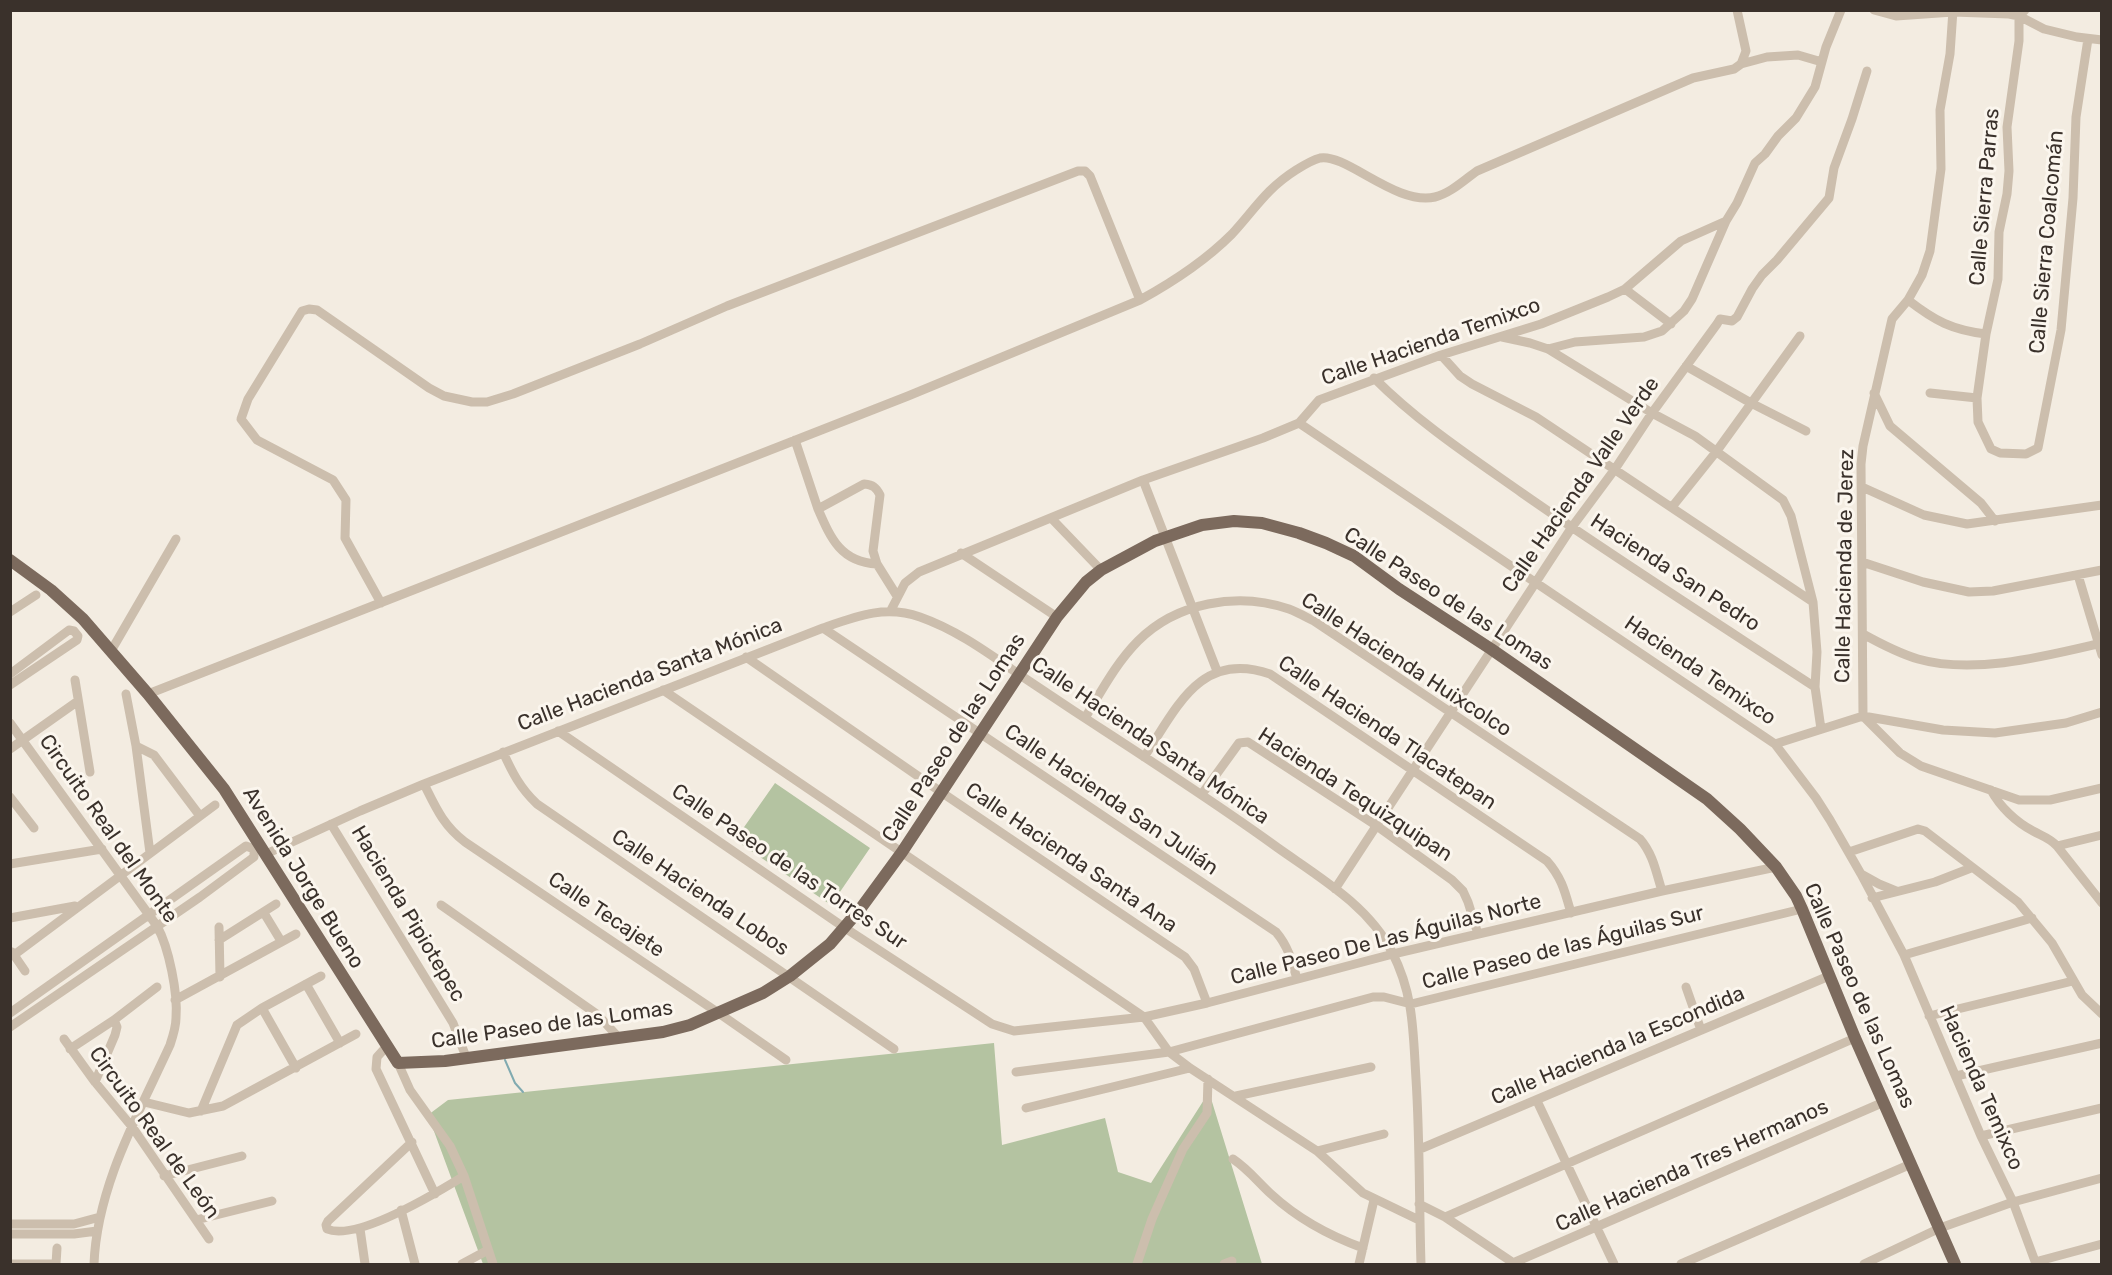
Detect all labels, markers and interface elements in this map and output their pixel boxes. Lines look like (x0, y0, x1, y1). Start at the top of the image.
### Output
street label: Calle Sierra Parras (1965, 107, 2005, 287)
street label: Calle Sierra Coalcomán (2025, 129, 2069, 355)
street label: Calle Hacienda Temixco (1318, 293, 1544, 391)
street label: Calle Hacienda Valle Verde (1497, 372, 1665, 598)
street label: Calle Hacienda de Jerez (1830, 449, 1860, 683)
street label: Hacienda San Pedro (1586, 509, 1764, 637)
street label: Calle Paseo de las Lomas (1339, 522, 1557, 676)
street label: Calle Hacienda Huixcolco (1296, 587, 1516, 743)
street label: Hacienda Temixco (1619, 611, 1781, 731)
street label: Calle Hacienda Santa Mónica (514, 613, 786, 737)
street label: Calle Paseo de las Lomas (877, 629, 1031, 847)
street label: Calle Hacienda Tlacatepan (1273, 650, 1501, 816)
street label: Calle Hacienda Santa Mónica (1026, 652, 1274, 830)
street label: Calle Hacienda San Julián (999, 719, 1223, 881)
street label: Hacienda Tequizquipan (1253, 723, 1457, 867)
street label: Circuito Real del Monte (33, 730, 183, 928)
street label: Calle Hacienda Santa Ana (960, 778, 1182, 938)
street label: Calle Paseo de las Torres Sur (667, 779, 911, 955)
street label: Avenida Jorge Bueno (237, 783, 369, 973)
street label: Hacienda Pipiotepec (345, 821, 471, 1007)
street label: Calle Hacienda Lobos (606, 824, 794, 962)
street label: Calle Tecajete (543, 867, 669, 963)
street label: Calle Paseo de las Lomas (1798, 880, 1920, 1112)
street label: Calle Paseo De Las Águilas Norte (1228, 889, 1544, 991)
street label: Calle Paseo de las Águilas Sur (1419, 901, 1707, 995)
street label: Calle Hacienda la Escondida (1487, 981, 1749, 1111)
street label: Calle Paseo de las Lomas (430, 996, 674, 1054)
street label: Hacienda Temixco (1933, 1002, 2029, 1174)
street label: Circuito Real de León (83, 1042, 225, 1224)
street label: Calle Hacienda Tres Hermanos (1552, 1094, 1832, 1238)

